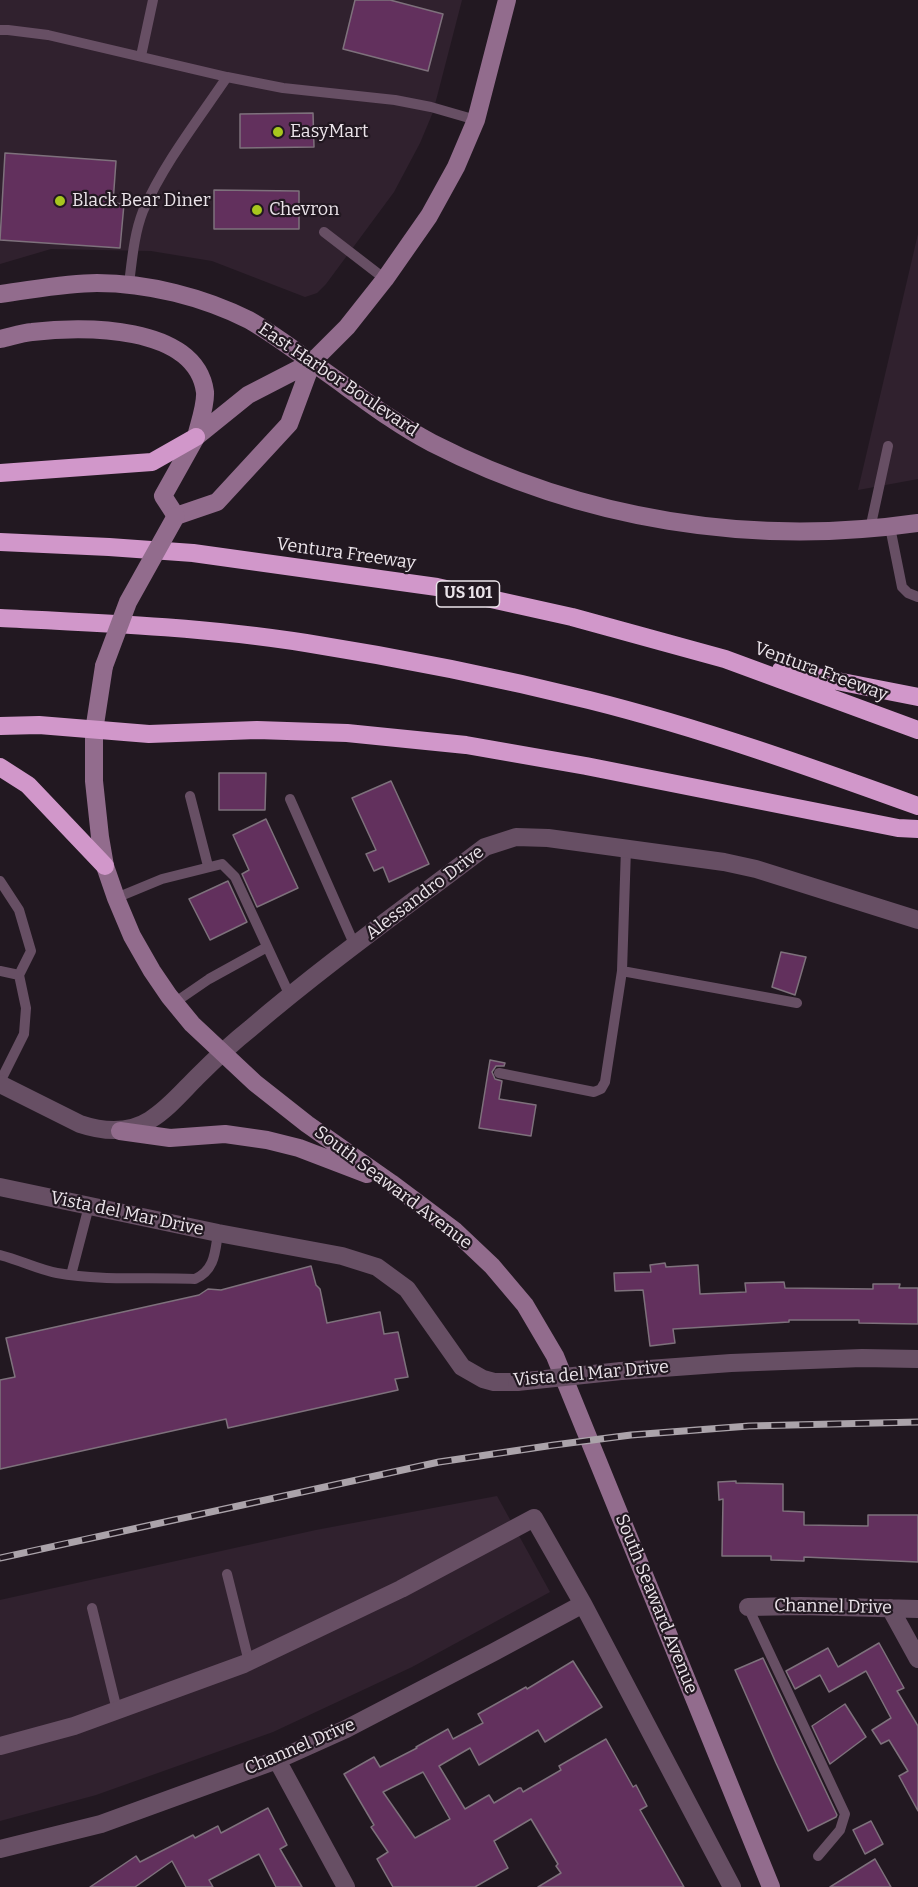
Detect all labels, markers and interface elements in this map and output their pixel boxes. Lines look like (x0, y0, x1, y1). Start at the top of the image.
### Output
place label: EasyMart (290, 121, 369, 143)
marker: EasyMart (271, 125, 285, 139)
place label: Black Bear Diner (72, 190, 211, 212)
marker: Black Bear Diner (53, 194, 67, 208)
place label: Chevron (269, 199, 339, 221)
marker: Chevron (250, 203, 264, 217)
street label: East Harbor Boulevard (254, 318, 422, 442)
street label: Ventura Freeway (275, 534, 417, 574)
road number: US 101 (436, 581, 500, 607)
street label: Ventura Freeway (751, 638, 891, 706)
street label: Alessandro Drive (362, 841, 488, 945)
street label: South Seaward Avenue (310, 1122, 476, 1254)
street label: Vista del Mar Drive (48, 1187, 206, 1241)
street label: Vista del Mar Drive (512, 1356, 670, 1392)
street label: South Seaward Avenue (610, 1511, 702, 1697)
street label: Channel Drive (774, 1595, 892, 1619)
street label: Channel Drive (242, 1714, 358, 1780)

